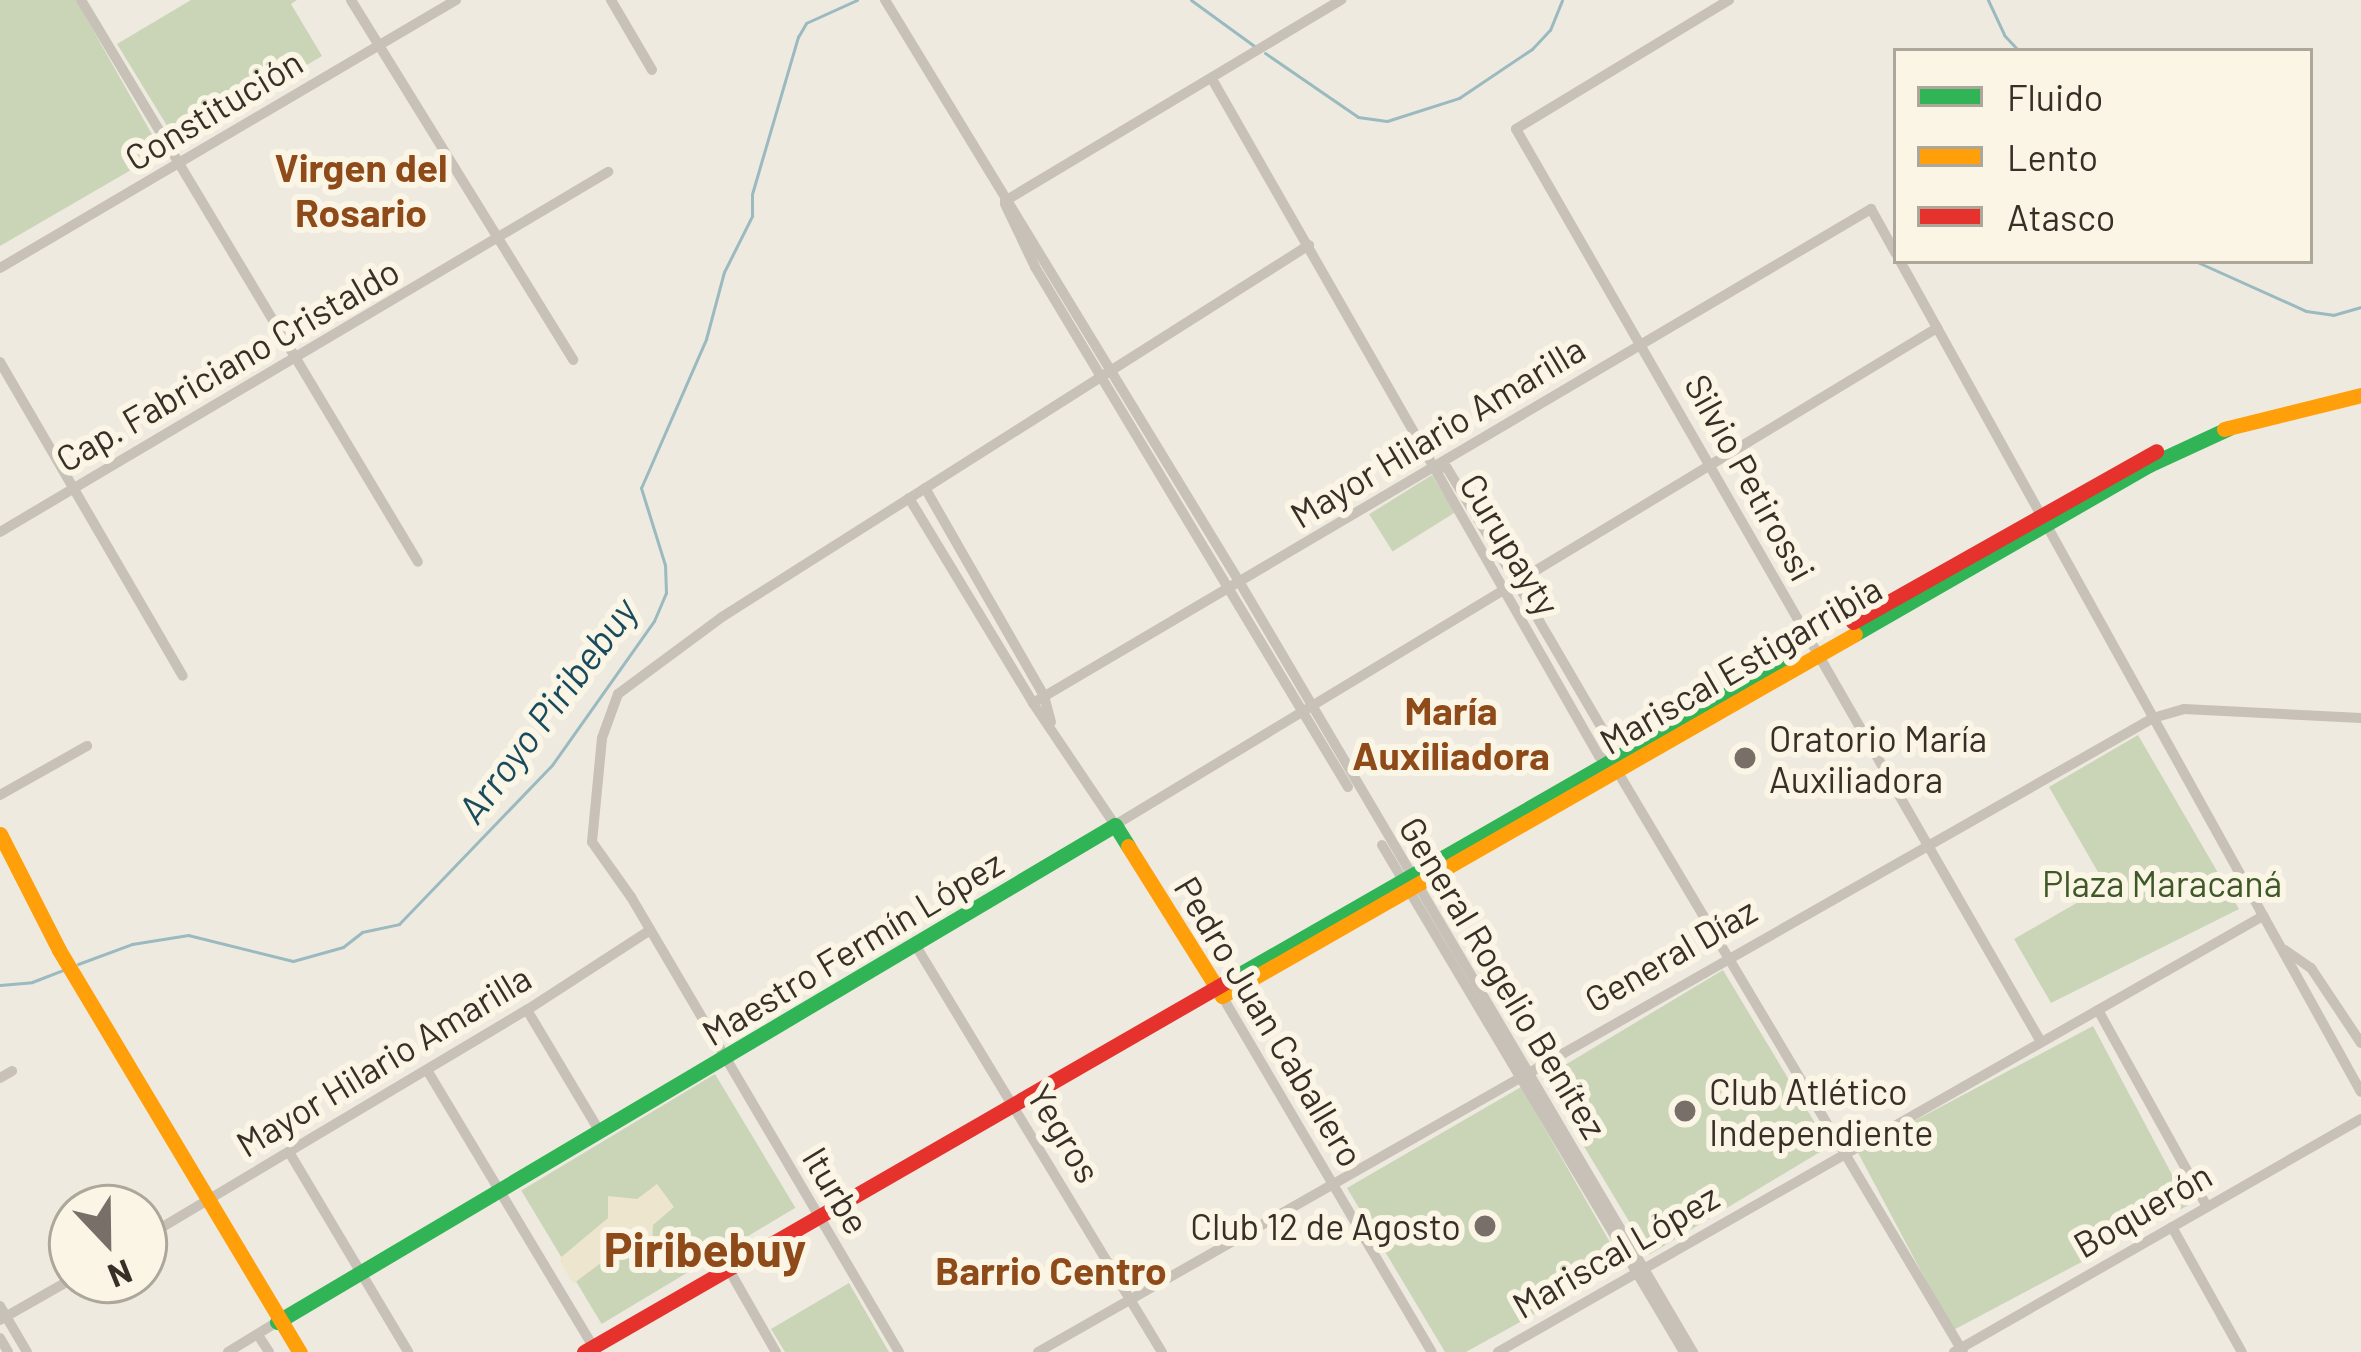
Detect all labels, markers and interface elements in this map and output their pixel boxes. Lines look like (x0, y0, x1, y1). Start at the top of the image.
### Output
street label: Constitución (116, 39, 310, 179)
legend (1893, 48, 2313, 264)
text: Fluido (2007, 75, 2103, 118)
text: Lento (2007, 135, 2098, 178)
district label: Virgen del Rosario (274, 145, 448, 236)
text: Atasco (2007, 195, 2115, 238)
street label: Cap. Fabriciano Cristaldo (48, 248, 406, 480)
street label: Mayor Hilario Amarilla (1282, 326, 1592, 536)
street label: Silvio Petirossi (1677, 366, 1825, 588)
street label: Curupayty (1452, 465, 1570, 623)
street label: Mariscal Estigarribia (1592, 566, 1888, 762)
water label: Arroyo Piribebuy (447, 588, 647, 832)
district label: María Auxiliadora (1352, 688, 1550, 779)
place label: Oratorio María Auxiliadora (1769, 715, 1987, 800)
marker: Oratorio María Auxiliadora (1732, 745, 1758, 771)
street label: General Rogelio Benítez (1391, 808, 1617, 1146)
street label: Maestro Fermín López (694, 840, 1010, 1054)
park label: Plaza Maracaná (2042, 861, 2282, 905)
street label: Pedro Juan Caballero (1166, 868, 1374, 1174)
street label: General Díaz (1577, 888, 1763, 1020)
street label: Mayor Hilario Amarilla (228, 955, 538, 1165)
place label: Club Atlético Independiente (1709, 1068, 1933, 1153)
street label: Yegros (1019, 1076, 1111, 1190)
marker: Club Atlético Independiente (1672, 1098, 1698, 1124)
street label: Iturbe (794, 1139, 880, 1241)
street label: Boquerón (2065, 1152, 2219, 1266)
street label: Mariscal López (1504, 1174, 1726, 1326)
north arrow (48, 1184, 168, 1304)
place label: Club 12 de Agosto (1190, 1204, 1461, 1248)
marker: Club 12 de Agosto (1472, 1213, 1498, 1239)
district label: Piribebuy (604, 1220, 806, 1278)
district label: Barrio Centro (935, 1247, 1167, 1293)
text: N (103, 1252, 138, 1297)

